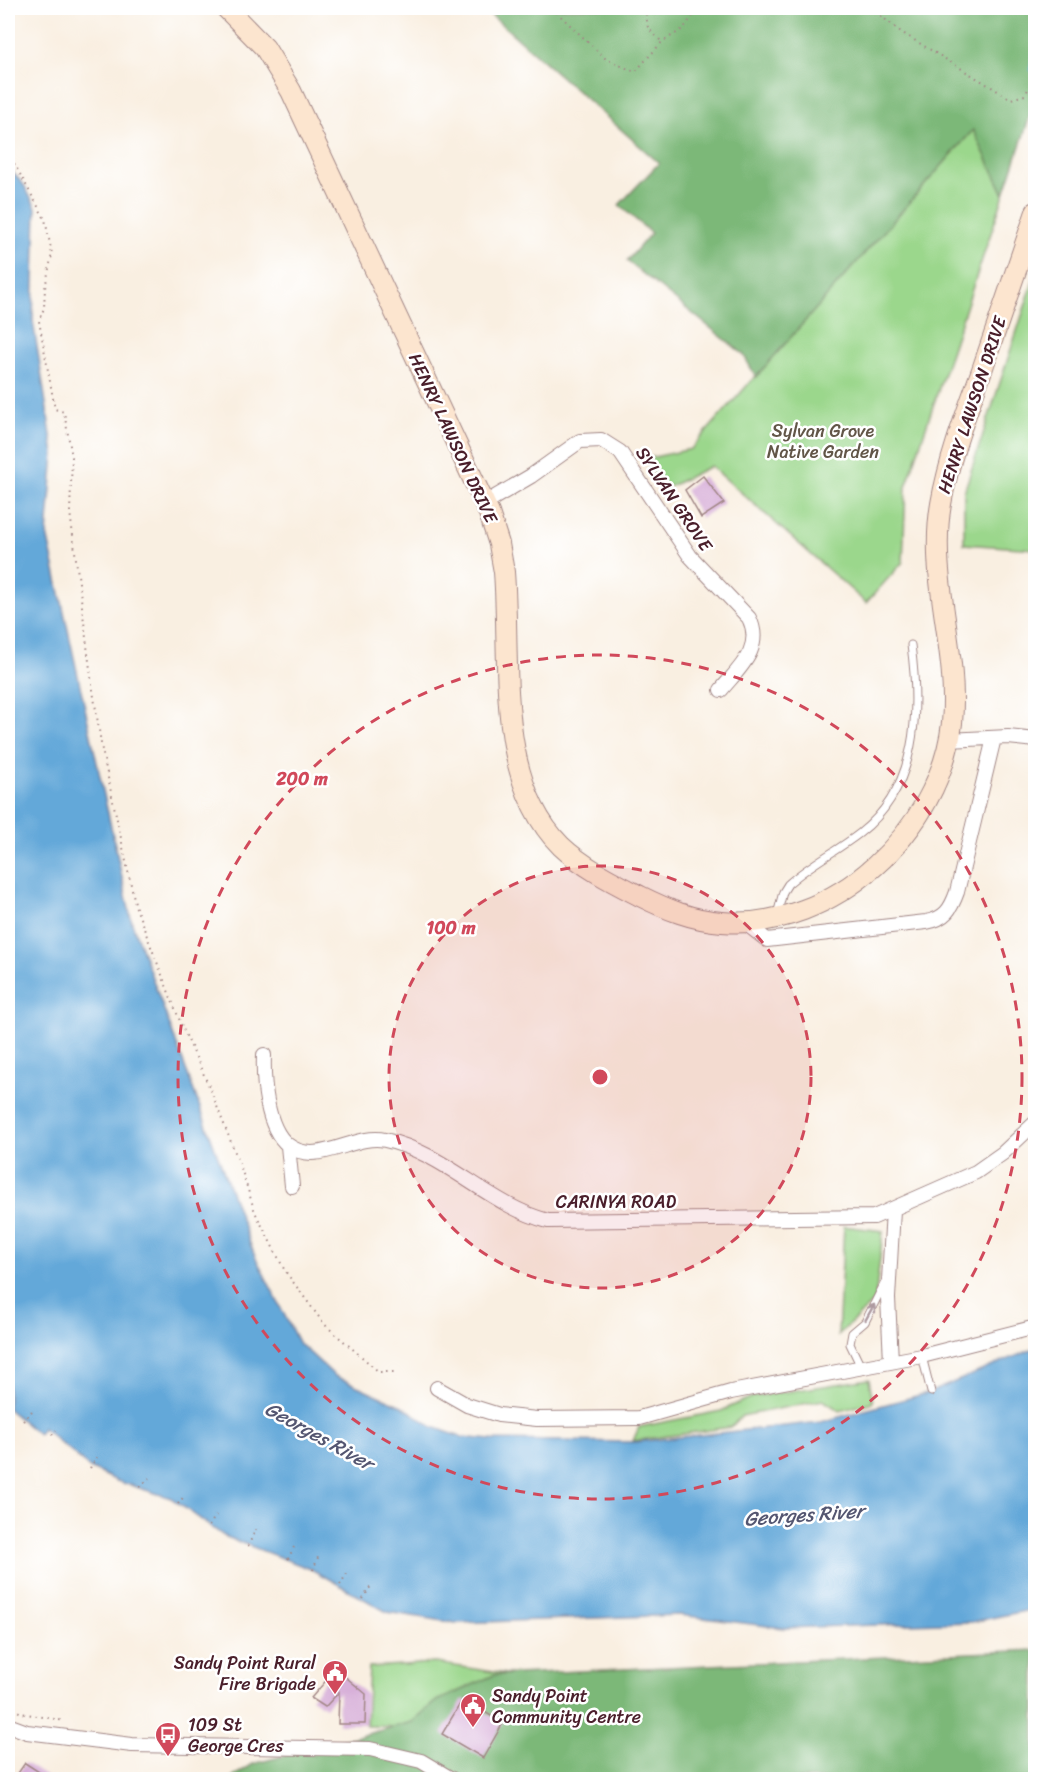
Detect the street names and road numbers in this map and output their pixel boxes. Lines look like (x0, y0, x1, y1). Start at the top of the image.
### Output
street label: HENRY LAWSON DRIVE (928, 311, 1016, 498)
street label: HENRY LAWSON DRIVE (399, 347, 507, 529)
street label: SYLVAN GROVE (627, 440, 722, 559)
street label: CARINYA ROAD (556, 1186, 676, 1218)

